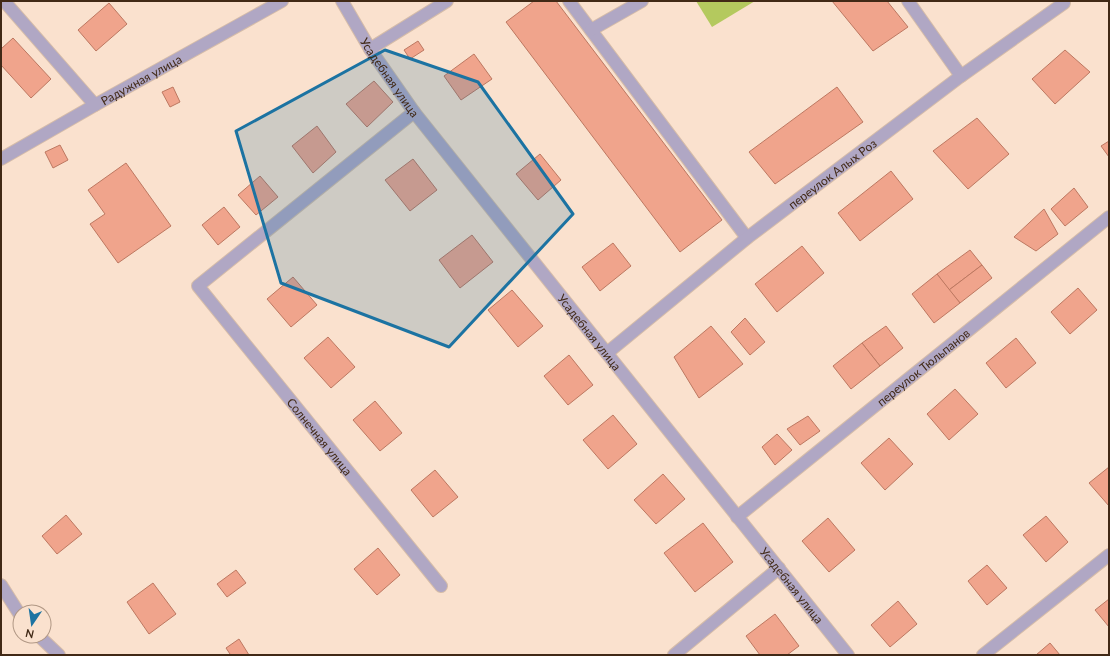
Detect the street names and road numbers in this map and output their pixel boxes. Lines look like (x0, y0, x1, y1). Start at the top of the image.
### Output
street label: Усадебная улица (357, 35, 423, 120)
street label: Радужная улица (98, 51, 184, 108)
street label: переулок Алых Роз (785, 135, 879, 212)
street label: Усадебная улица (555, 291, 625, 373)
street label: переулок Тюльпанов (874, 325, 972, 409)
street label: Солнечная улица (284, 395, 356, 478)
street label: Усадебная улица (757, 544, 827, 626)

